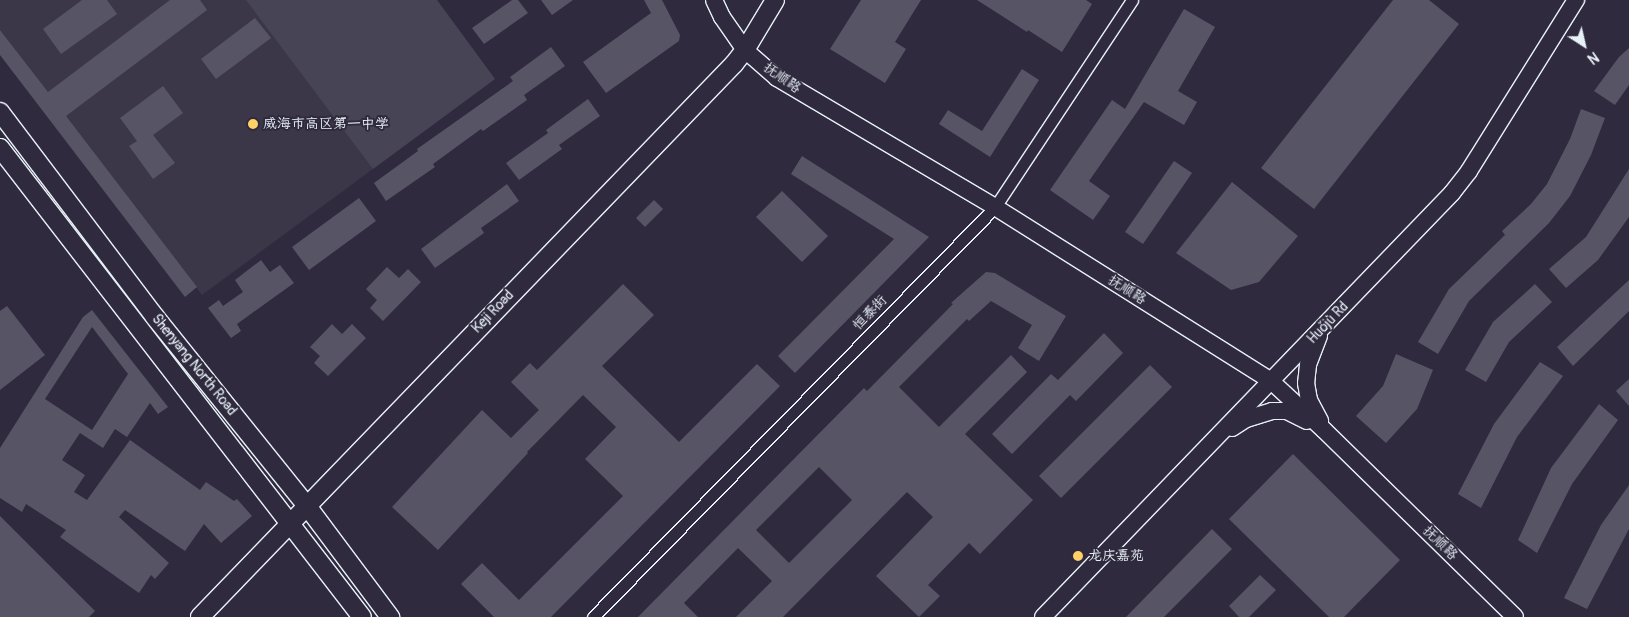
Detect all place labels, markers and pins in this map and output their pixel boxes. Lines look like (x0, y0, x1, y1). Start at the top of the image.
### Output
place label: 威海市高区第一中学 (263, 116, 389, 132)
marker: 威海市高区第一中学 (247, 118, 259, 130)
place label: 龙庆嘉苑 (1088, 548, 1144, 564)
marker: 龙庆嘉苑 (1072, 550, 1084, 562)

